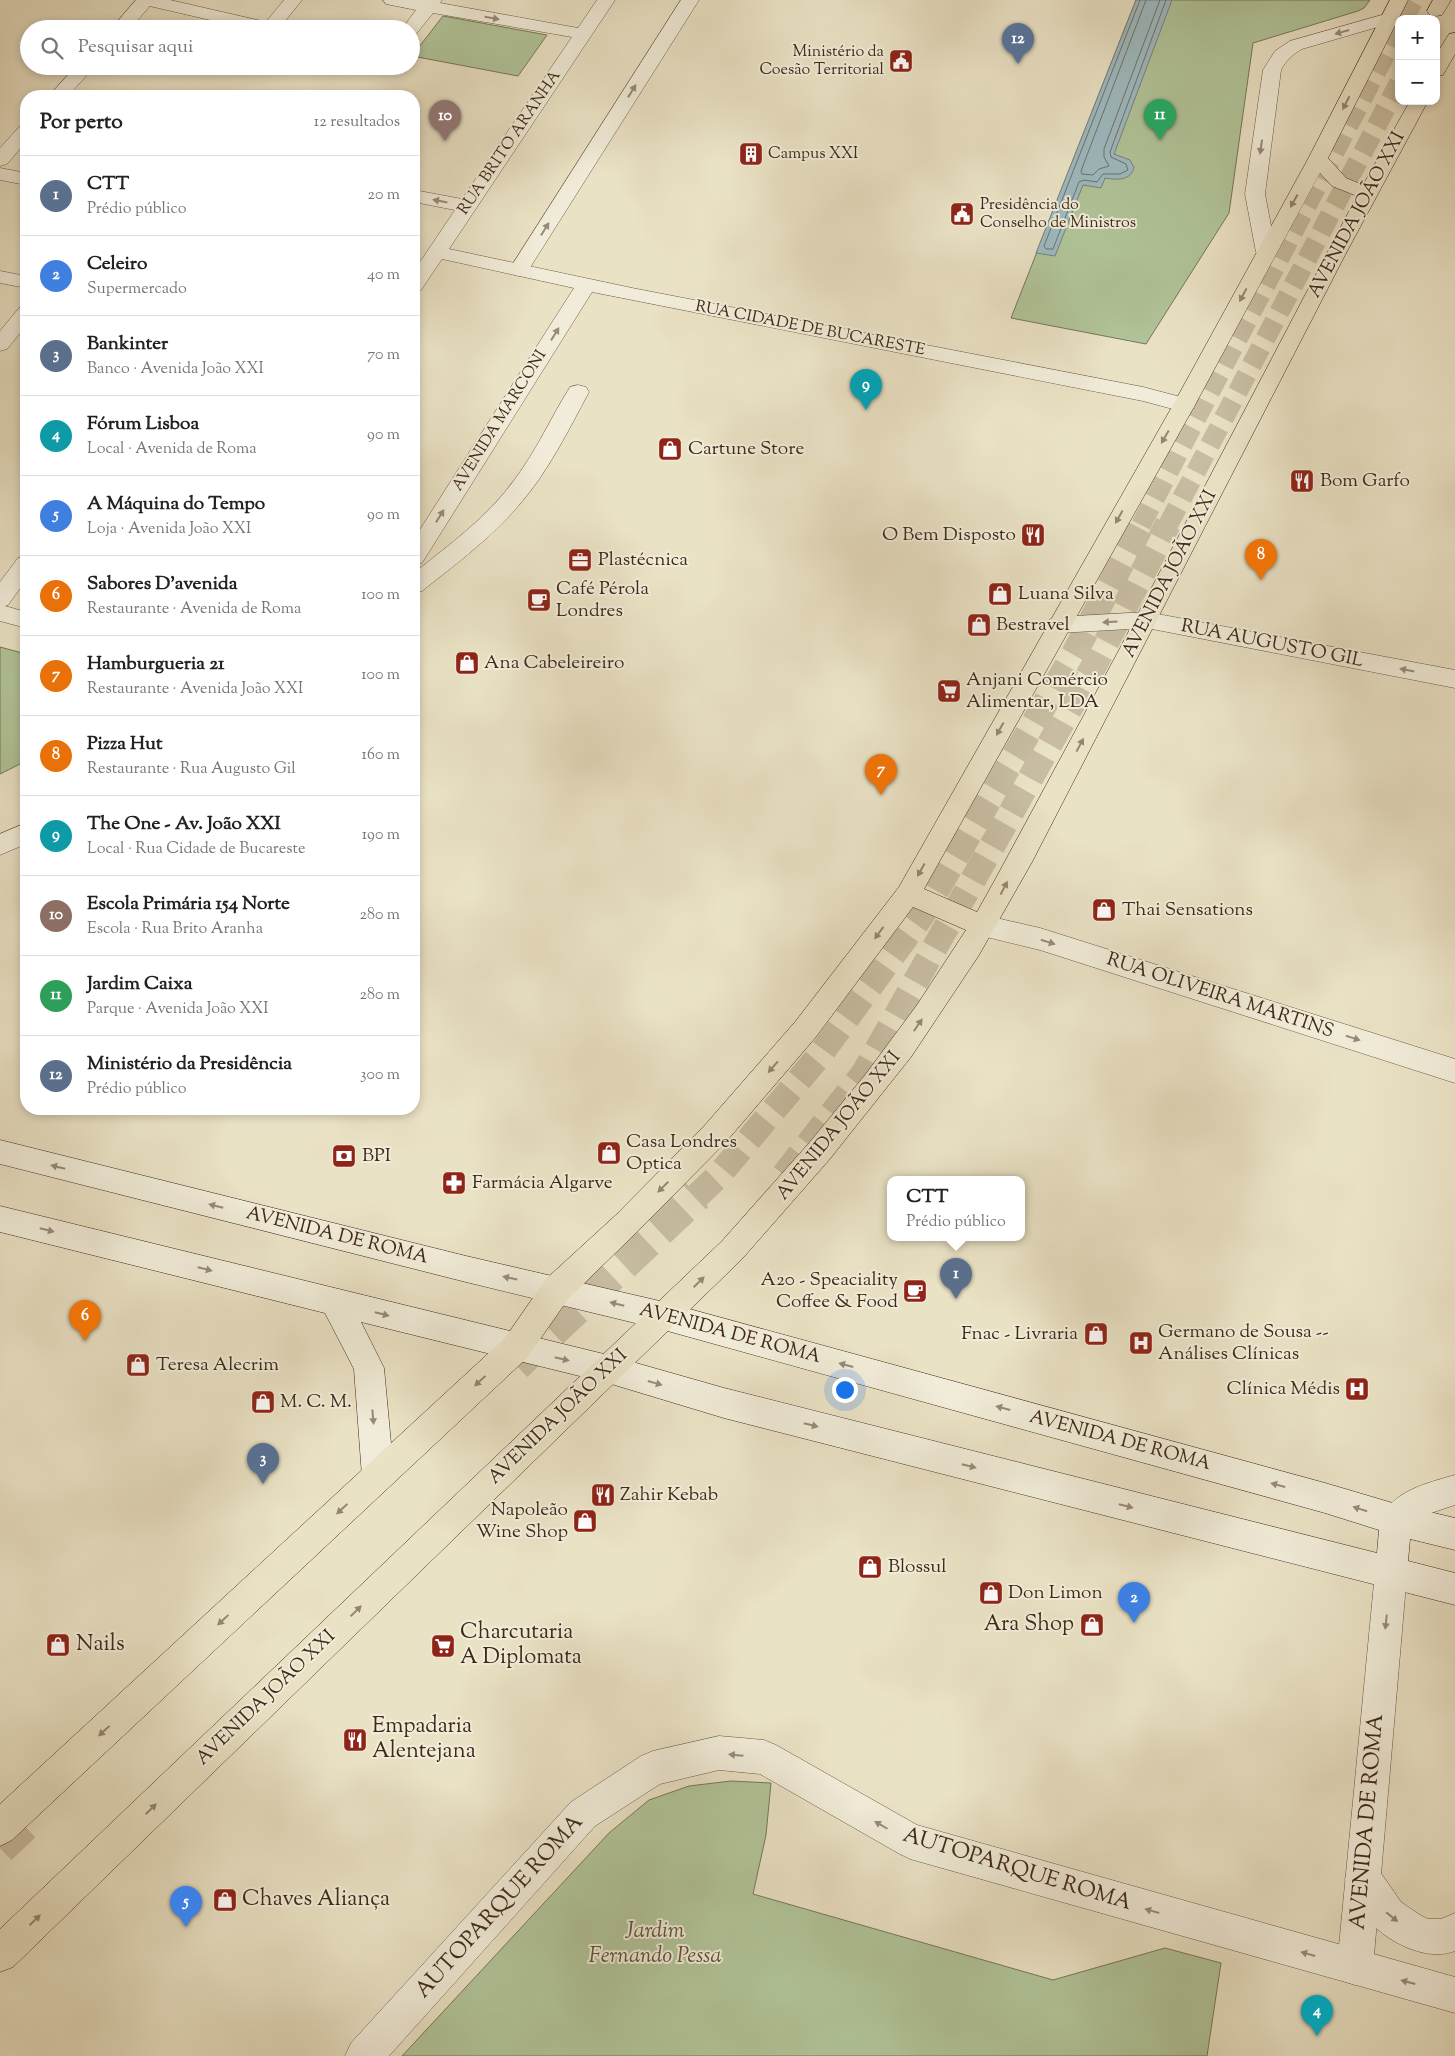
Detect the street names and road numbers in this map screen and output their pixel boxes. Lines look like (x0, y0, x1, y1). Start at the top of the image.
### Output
street label: RUA BRITO ARANHA (453, 66, 567, 220)
street label: AVENIDA JOÃO XXI (1302, 127, 1412, 303)
street label: RUA CIDADE DE BUCARESTE (693, 295, 927, 363)
street label: AVENIDA MARCONI (447, 346, 553, 496)
street label: AVENIDA JOÃO XXI (1116, 486, 1224, 662)
street label: RUA AUGUSTO GIL (1178, 613, 1366, 675)
street label: RUA OLIVEIRA MARTINS (1103, 946, 1337, 1046)
street label: AVENIDA JOÃO XXI (770, 1046, 908, 1206)
street label: AVENIDA DE ROMA (243, 1200, 432, 1272)
street label: AVENIDA DE ROMA (636, 1297, 824, 1371)
street label: AVENIDA JOÃO XXI (482, 1343, 634, 1491)
street label: AVENIDA DE ROMA (1026, 1404, 1214, 1478)
street label: AVENIDA JOÃO XXI (190, 1624, 342, 1772)
street label: AVENIDA DE ROMA (1343, 1713, 1393, 1931)
street label: AUTOPARQUE ROMA (408, 1808, 592, 2006)
street label: AUTOPARQUE ROMA (898, 1820, 1136, 1920)

